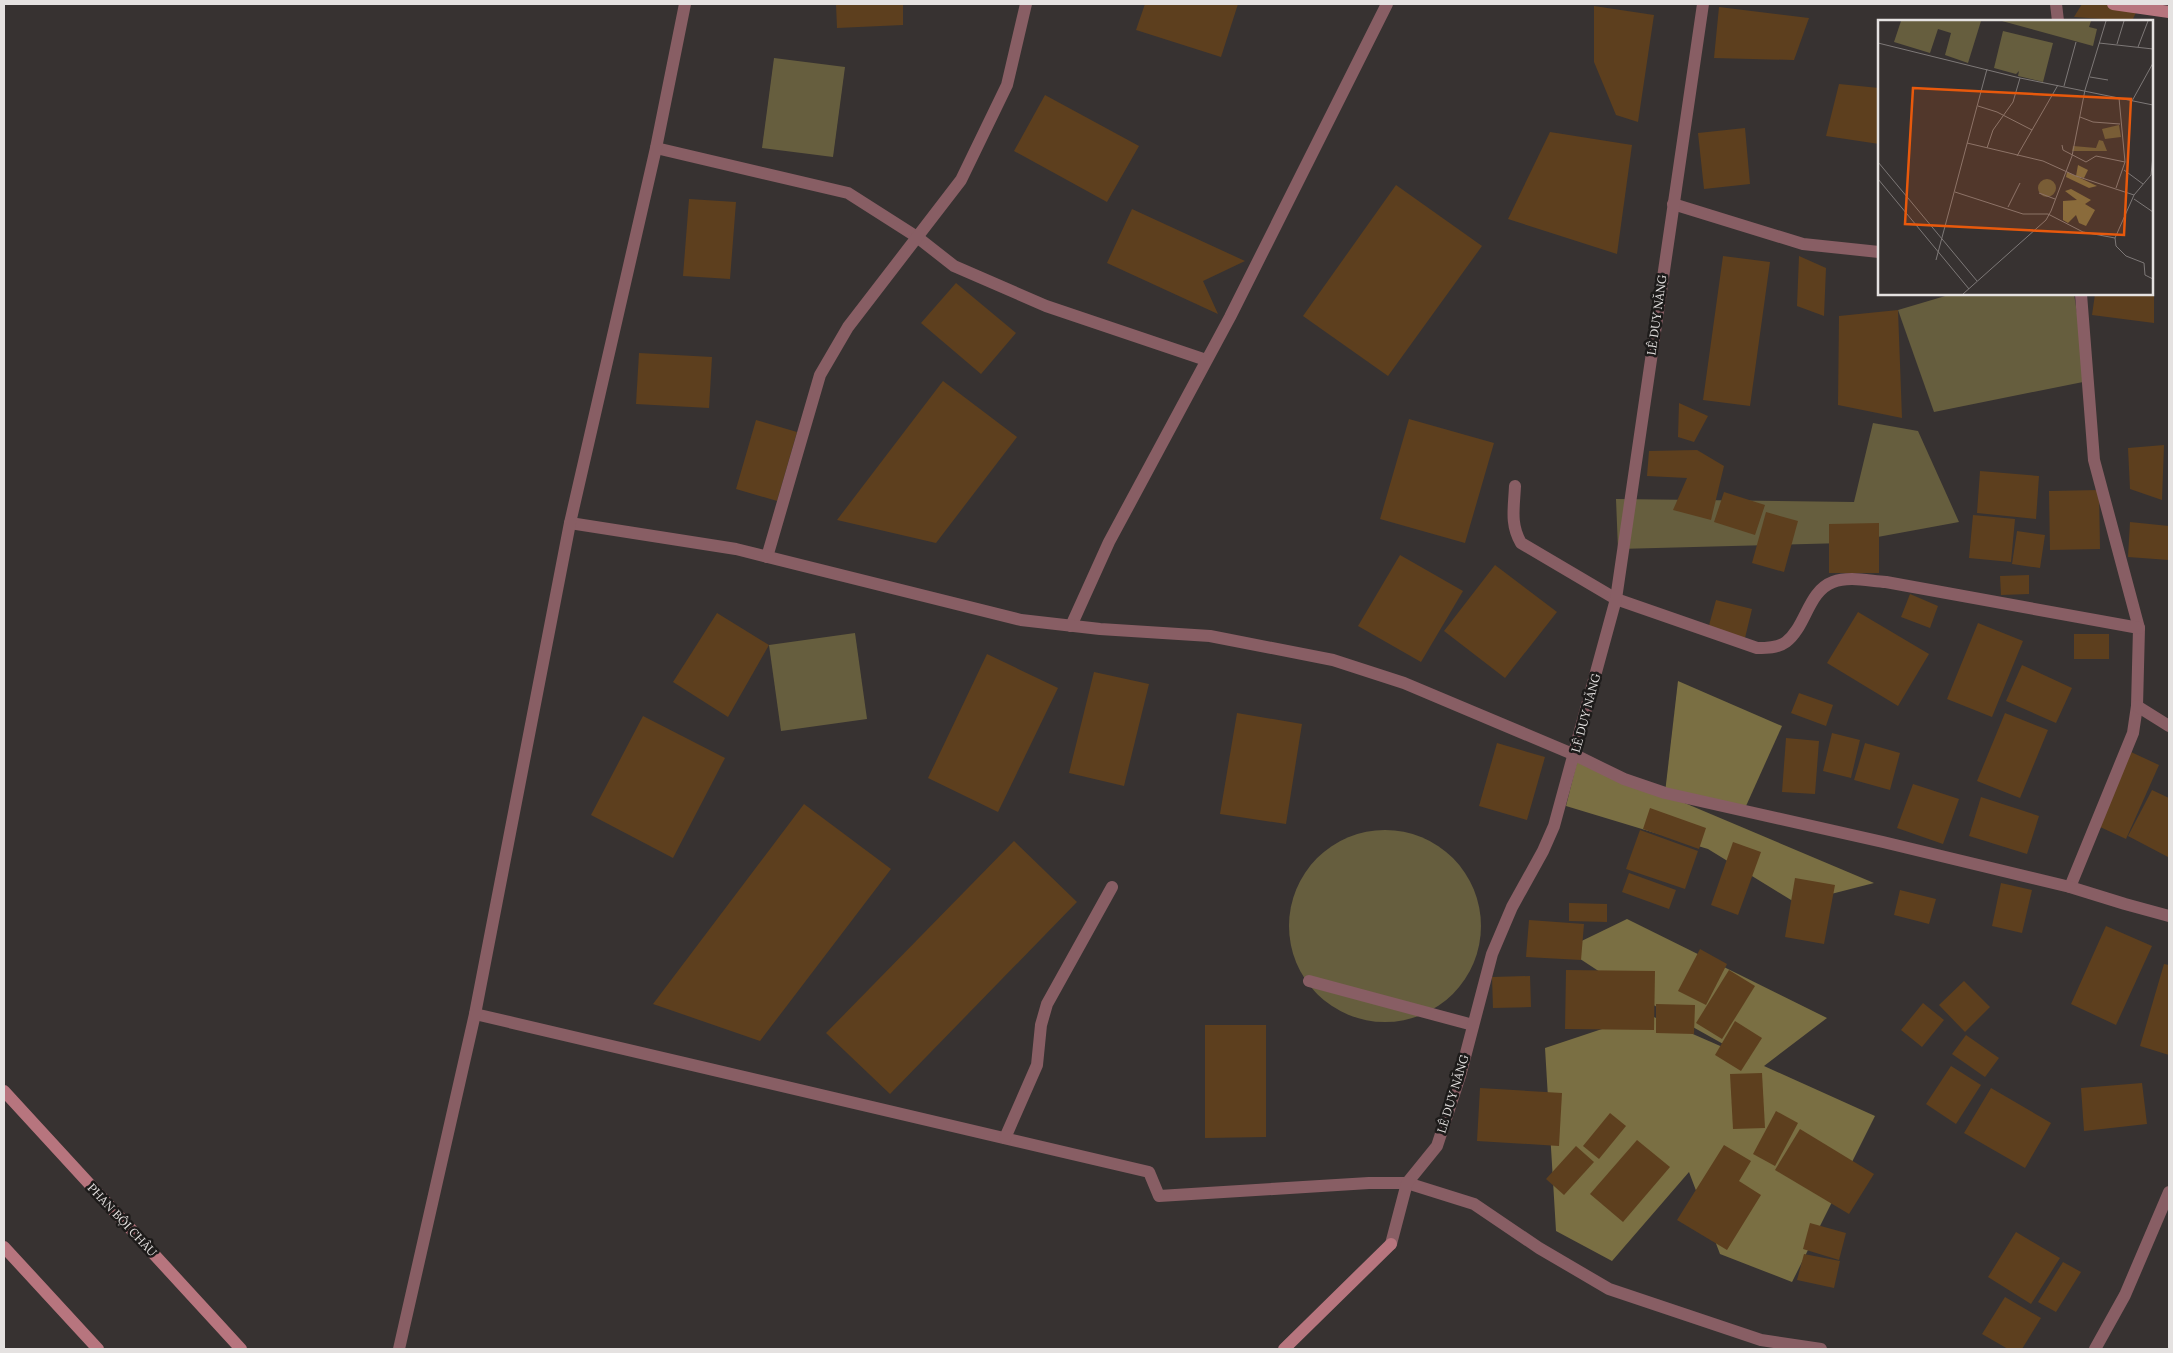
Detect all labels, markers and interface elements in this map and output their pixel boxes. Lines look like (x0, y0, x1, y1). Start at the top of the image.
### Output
inset map (1878, 20, 2153, 295)
street label: LÊ DUY NĂNG (1643, 274, 1670, 356)
street label: LÊ DUY NĂNG (1568, 672, 1603, 754)
street label: LÊ DUY NĂNG (1433, 1053, 1472, 1135)
street label: PHAN BỘI CHÂU (85, 1180, 160, 1259)

